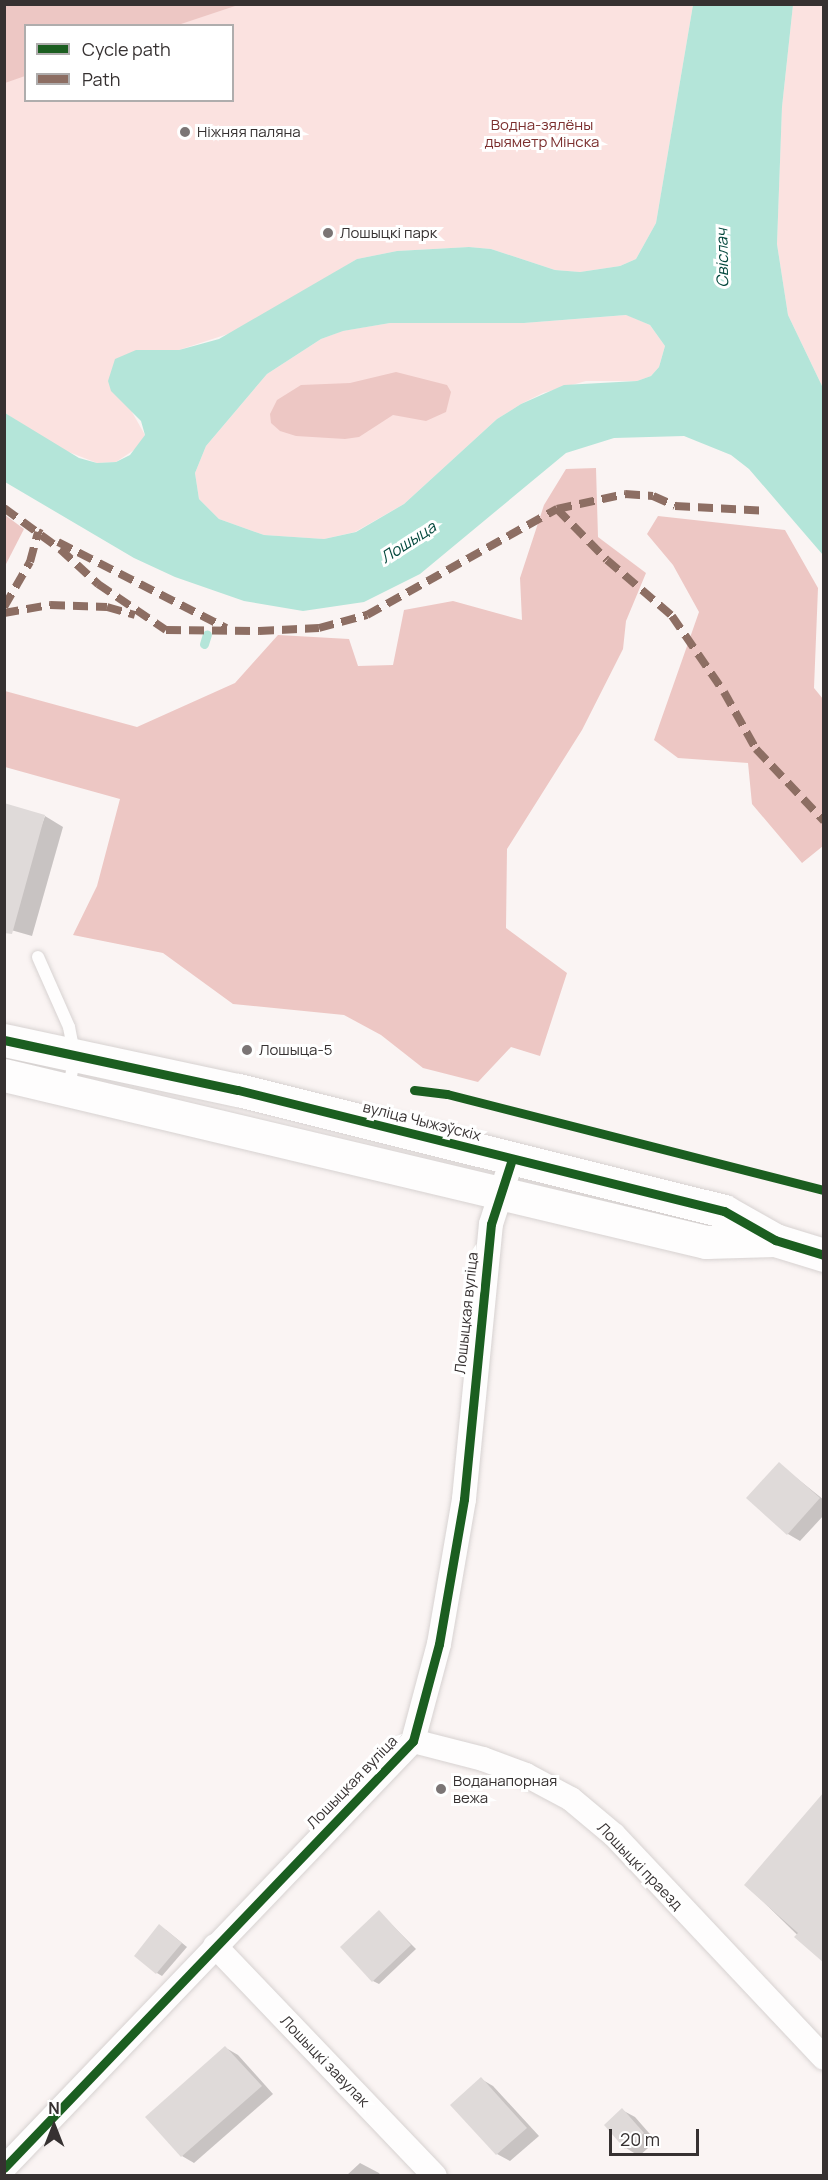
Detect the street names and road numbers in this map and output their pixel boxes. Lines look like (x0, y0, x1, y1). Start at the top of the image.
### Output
street label: вуліца Чыжэўскіх (361, 1098, 483, 1144)
street label: Лошыцкая вуліца (451, 1251, 481, 1375)
street label: Лошыцкая вуліца (303, 1732, 401, 1832)
street label: Лошыцкі праезд (594, 1818, 686, 1914)
street label: Лошыцкі завулак (277, 2012, 373, 2110)

